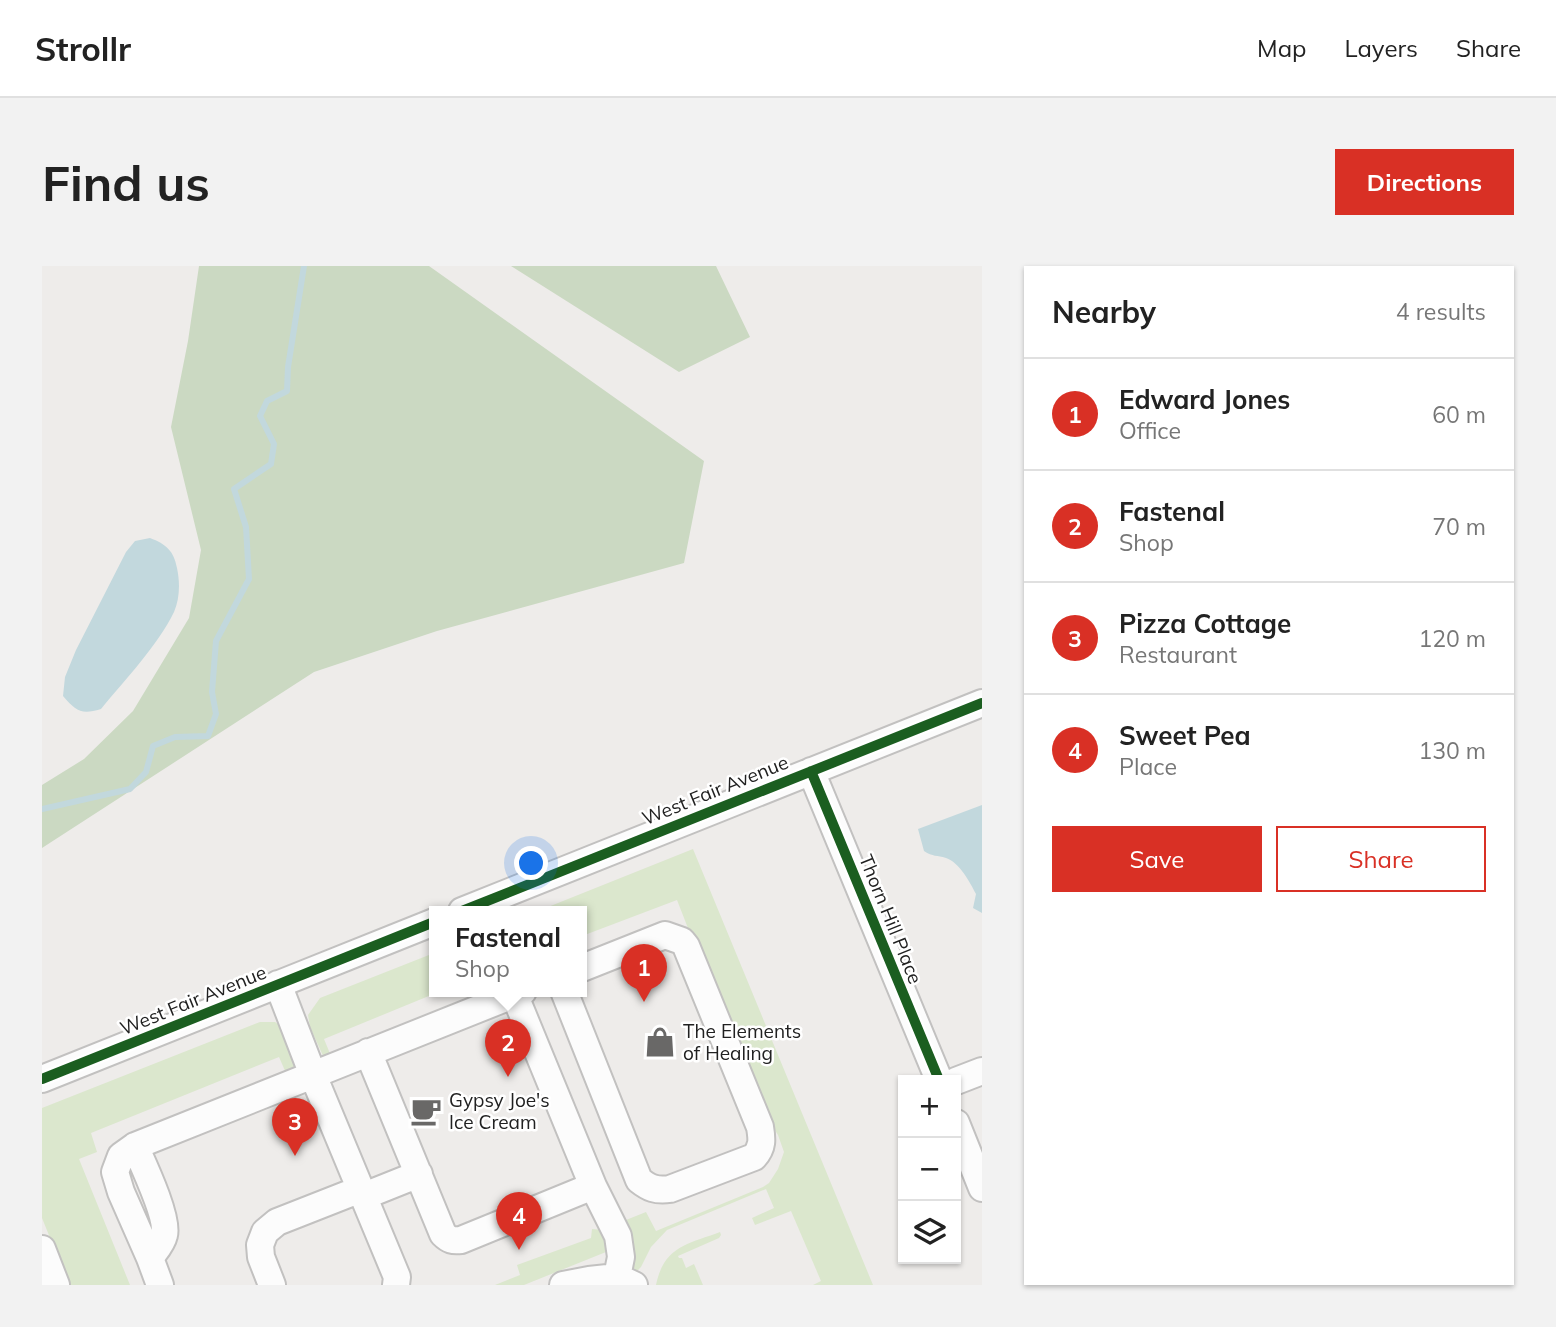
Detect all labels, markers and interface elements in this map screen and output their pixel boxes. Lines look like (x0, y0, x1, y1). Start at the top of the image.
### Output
text: Strollr (35, 28, 131, 69)
text: Map (1257, 33, 1306, 63)
text: Layers (1344, 33, 1418, 63)
text: Share (1456, 33, 1521, 63)
button: Directions (1335, 149, 1514, 215)
text: Find us (42, 152, 210, 213)
text: Nearby (1052, 293, 1156, 331)
text: 4 results (1396, 297, 1486, 326)
text: Edward Jones (1119, 383, 1290, 416)
text: 1 (1068, 400, 1082, 429)
text: 60 m (1432, 400, 1486, 429)
text: Office (1119, 416, 1181, 445)
text: Fastenal (1119, 495, 1225, 528)
text: 2 (1068, 512, 1082, 541)
text: 70 m (1432, 512, 1486, 541)
text: Shop (1119, 528, 1174, 557)
text: Pizza Cottage (1119, 607, 1291, 640)
text: 3 (1068, 624, 1082, 653)
text: 120 m (1418, 624, 1486, 653)
text: Restaurant (1119, 640, 1237, 669)
text: Sweet Pea (1119, 719, 1251, 752)
text: 4 (1068, 736, 1082, 765)
text: 130 m (1418, 736, 1486, 765)
street label: West Fair Avenue (638, 750, 792, 830)
text: Place (1119, 752, 1177, 781)
button: Save (1052, 826, 1262, 892)
button: Share (1276, 826, 1486, 892)
your location (514, 846, 548, 880)
street label: Thorn Hill Place (854, 851, 928, 987)
popup (429, 906, 587, 997)
text: Fastenal (455, 921, 561, 954)
pin: 1 (621, 944, 667, 1002)
text: Shop (455, 954, 510, 983)
street label: West Fair Avenue (116, 960, 270, 1040)
pin: 2 (485, 1019, 531, 1077)
place label: The Elements of Healing (683, 1019, 801, 1065)
shop icon: The Elements of Healing (643, 1025, 677, 1059)
map controls (898, 1075, 961, 1264)
button: + (898, 1075, 961, 1138)
place label: Gypsy Joe's Ice Cream (449, 1088, 550, 1134)
cafe icon: Gypsy Joe's Ice Cream (409, 1094, 443, 1128)
pin: 3 (272, 1098, 318, 1156)
button: − (898, 1138, 961, 1201)
pin: 4 (496, 1192, 542, 1250)
button: layers (898, 1201, 961, 1264)

